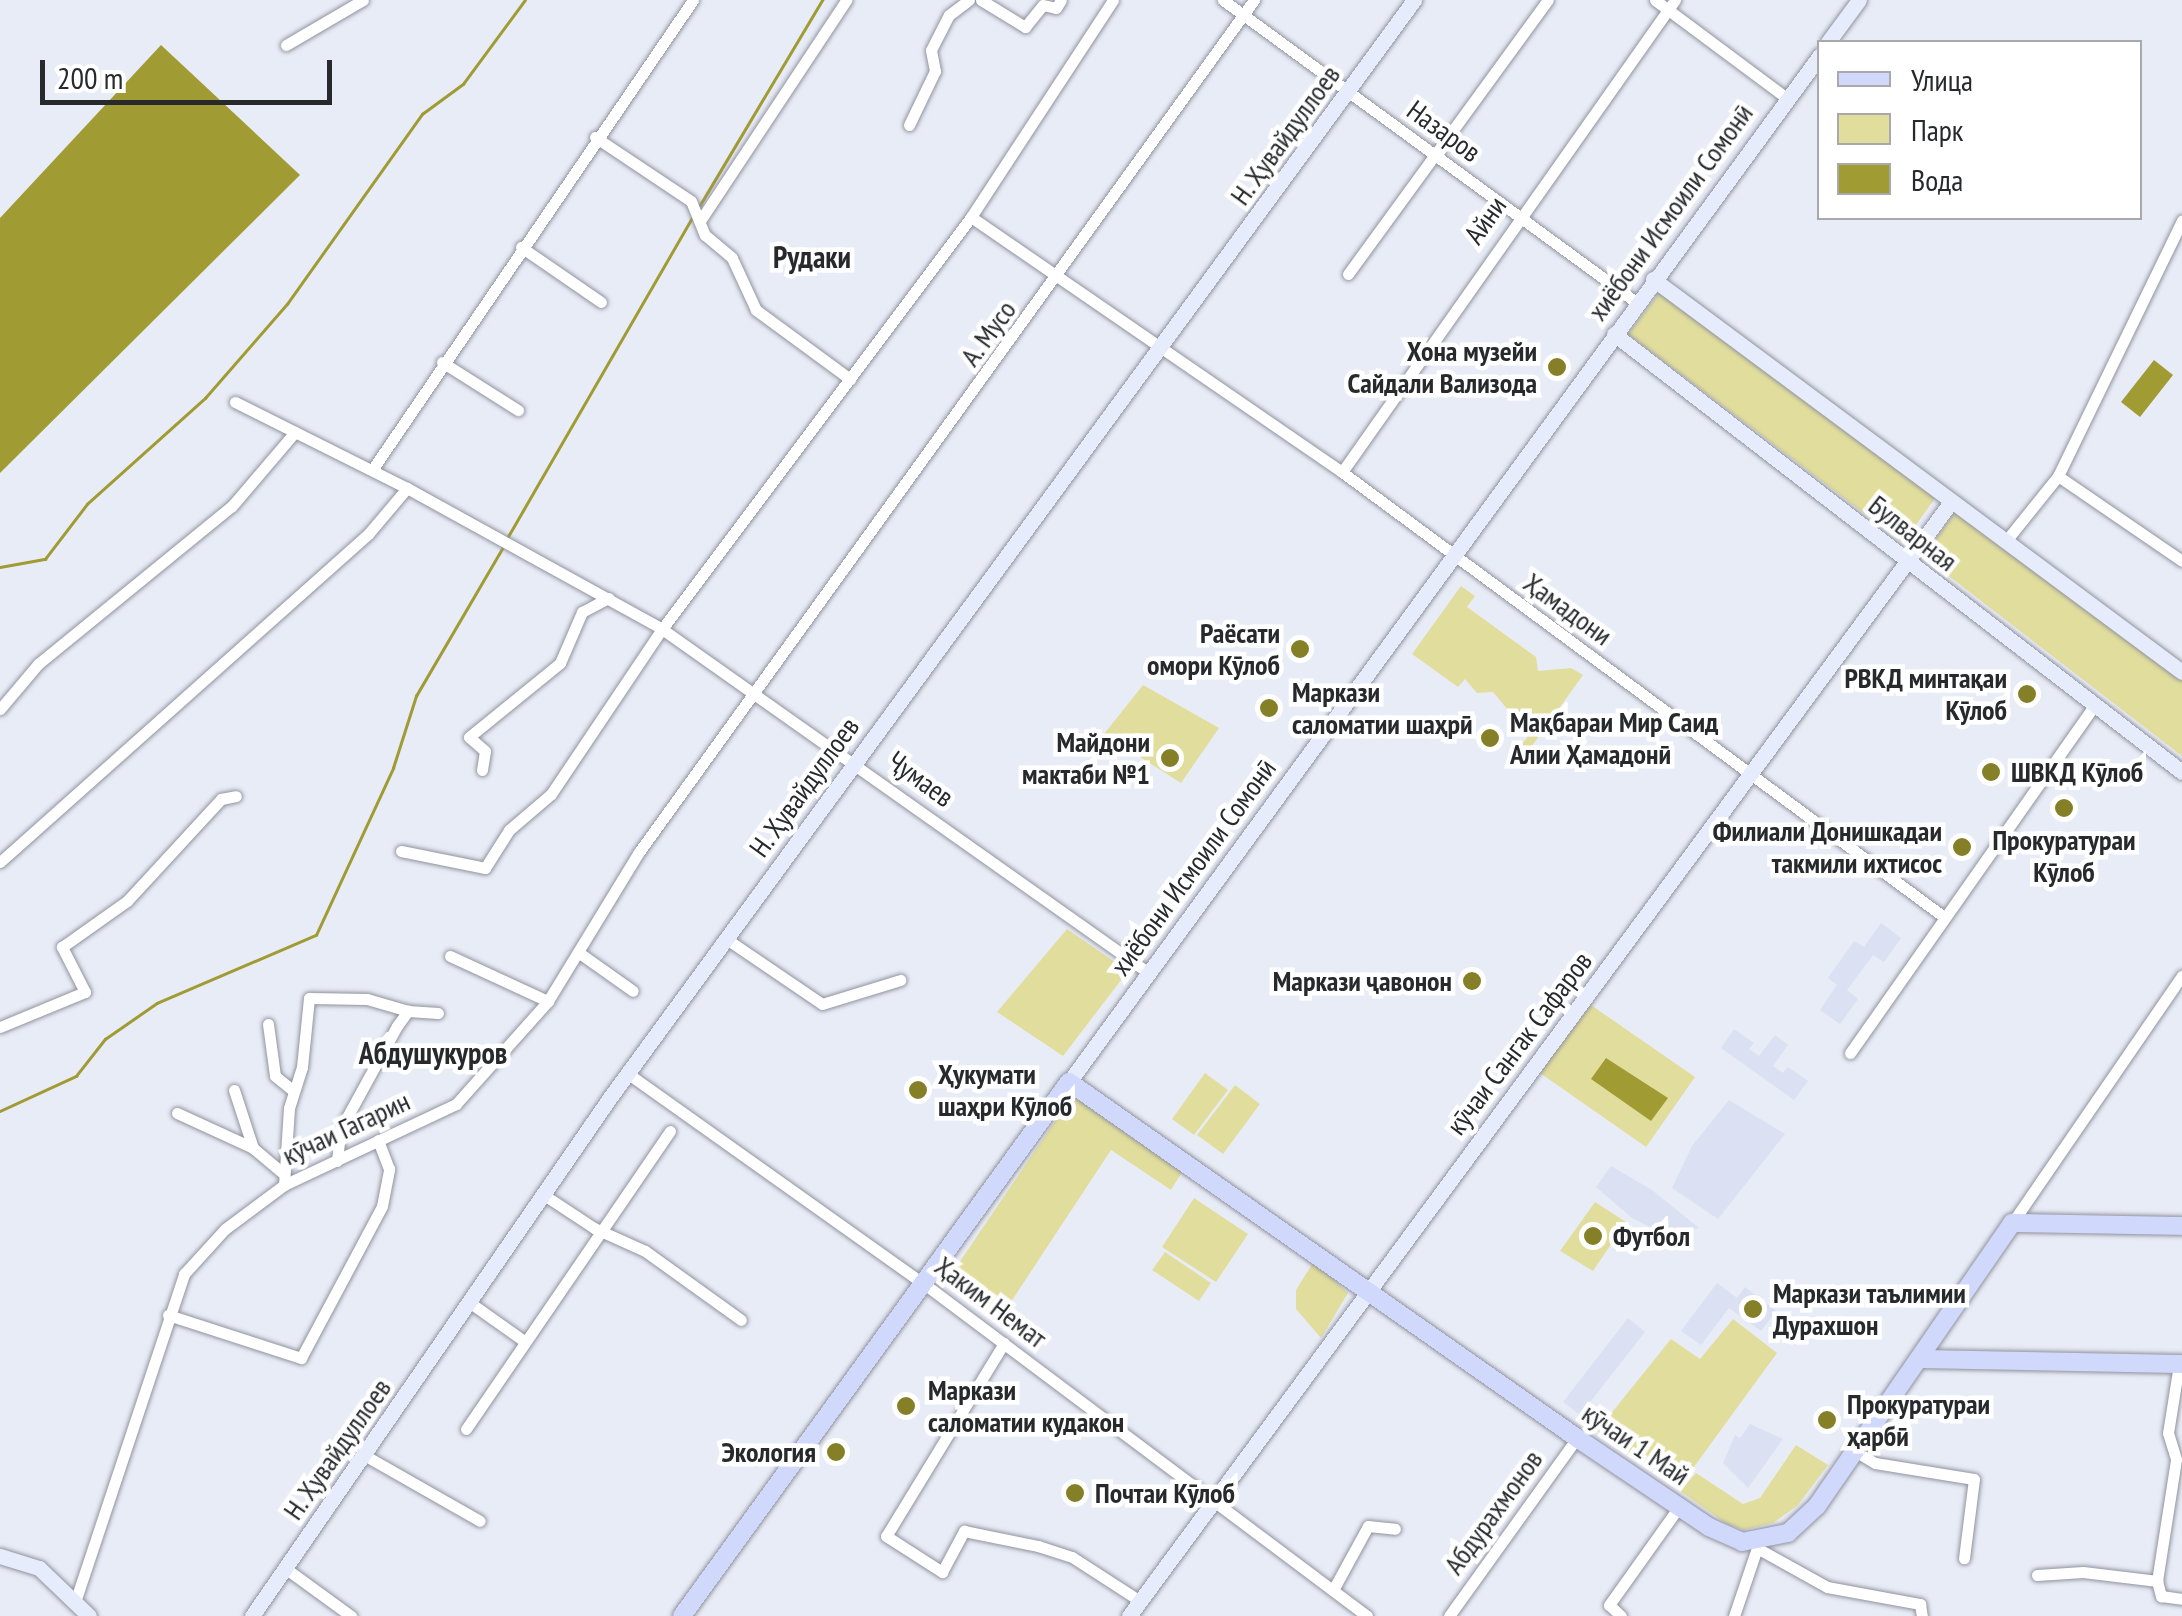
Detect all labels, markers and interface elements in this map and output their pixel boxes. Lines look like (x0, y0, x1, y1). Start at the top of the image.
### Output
scale bar (45, 40, 338, 102)
legend (1817, 40, 2142, 220)
text: 200 m (57, 58, 123, 97)
street label: Н. Ҳувайдуллоев (1223, 58, 1347, 212)
text: Улица (1911, 60, 1973, 99)
street label: Назаров (1401, 93, 1487, 169)
street label: хиёбони Исмоили Сомонӣ (1580, 97, 1760, 327)
text: Парк (1911, 110, 1963, 149)
text: Вода (1911, 160, 1963, 199)
street label: Айни (1457, 190, 1513, 250)
district label: Рудаки (773, 239, 851, 275)
street label: А. Мусо (953, 293, 1023, 373)
place label: Хона музейи Сайдали Вализода (1347, 334, 1537, 400)
marker: Хона музейи Сайдали Вализода (1546, 356, 1568, 378)
street label: Булварная (1862, 488, 1964, 578)
street label: Ҳамадони (1517, 566, 1619, 652)
place label: Раёсати омори Кӯлоб (1147, 616, 1280, 682)
marker: Раёсати омори Кӯлоб (1289, 638, 1311, 660)
place label: РВКД минтақаи Кӯлоб (1844, 661, 2007, 727)
place label: Маркази саломатии шаҳрӣ (1292, 675, 1473, 741)
marker: РВКД минтақаи Кӯлоб (2016, 683, 2038, 705)
marker: Маркази саломатии шаҳрӣ (1256, 695, 1282, 721)
place label: Мақбараи Мир Саид Алии Ҳамадонӣ (1510, 705, 1719, 771)
street label: Н. Ҳувайдуллоев (742, 710, 866, 864)
place label: Майдони мактаби №1 (1022, 725, 1150, 791)
marker: Мақбараи Мир Саид Алии Ҳамадонӣ (1479, 727, 1501, 749)
street label: Ҷумаев (882, 744, 960, 814)
marker: Майдони мактаби №1 (1159, 747, 1181, 769)
street label: хиёбони Исмоили Сомонӣ (1103, 752, 1283, 982)
place label: ШВКД Кӯлоб (2011, 755, 2143, 789)
marker: ШВКД Кӯлоб (1980, 761, 2002, 783)
marker: Прокуратураи Кӯлоб (2053, 797, 2075, 819)
place label: Филиали Донишкадаи такмили ихтисос (1713, 814, 1942, 880)
place label: Прокуратураи Кӯлоб (1992, 823, 2136, 889)
marker: Филиали Донишкадаи такмили ихтисос (1951, 836, 1973, 858)
street label: кӯчаи Сангак Сафаров (1439, 945, 1599, 1141)
place label: Маркази ҷавонон (1272, 964, 1452, 998)
marker: Маркази ҷавонон (1461, 970, 1483, 992)
district label: Абдушукуров (359, 1035, 507, 1071)
place label: Ҳукумати шаҳри Кӯлоб (938, 1057, 1072, 1123)
marker: Ҳукумати шаҳри Кӯлоб (907, 1079, 929, 1101)
street label: кӯчаи Гагарин (277, 1084, 415, 1172)
place label: Футбол (1613, 1219, 1690, 1253)
marker: Футбол (1582, 1225, 1604, 1247)
street label: Ҳаким Немат (929, 1249, 1053, 1355)
place label: Маркази таълимии Дурахшон (1773, 1276, 1966, 1342)
marker: Маркази таълимии Дурахшон (1742, 1298, 1764, 1320)
street label: Н. Ҳувайдуллоев (276, 1371, 398, 1527)
place label: Маркази саломатии кудакон (928, 1373, 1124, 1439)
place label: Прокуратураи ҳарбӣ (1847, 1387, 1990, 1453)
marker: Маркази саломатии кудакон (893, 1393, 919, 1419)
street label: кӯчаи 1 Май (1576, 1396, 1696, 1492)
marker: Прокуратураи ҳарбӣ (1816, 1409, 1838, 1431)
place label: Экология (721, 1435, 816, 1469)
marker: Экология (825, 1441, 847, 1463)
street label: Абдурахмонов (1437, 1443, 1549, 1581)
place label: Почтаи Кӯлоб (1095, 1476, 1235, 1510)
marker: Почтаи Кӯлоб (1064, 1482, 1086, 1504)

